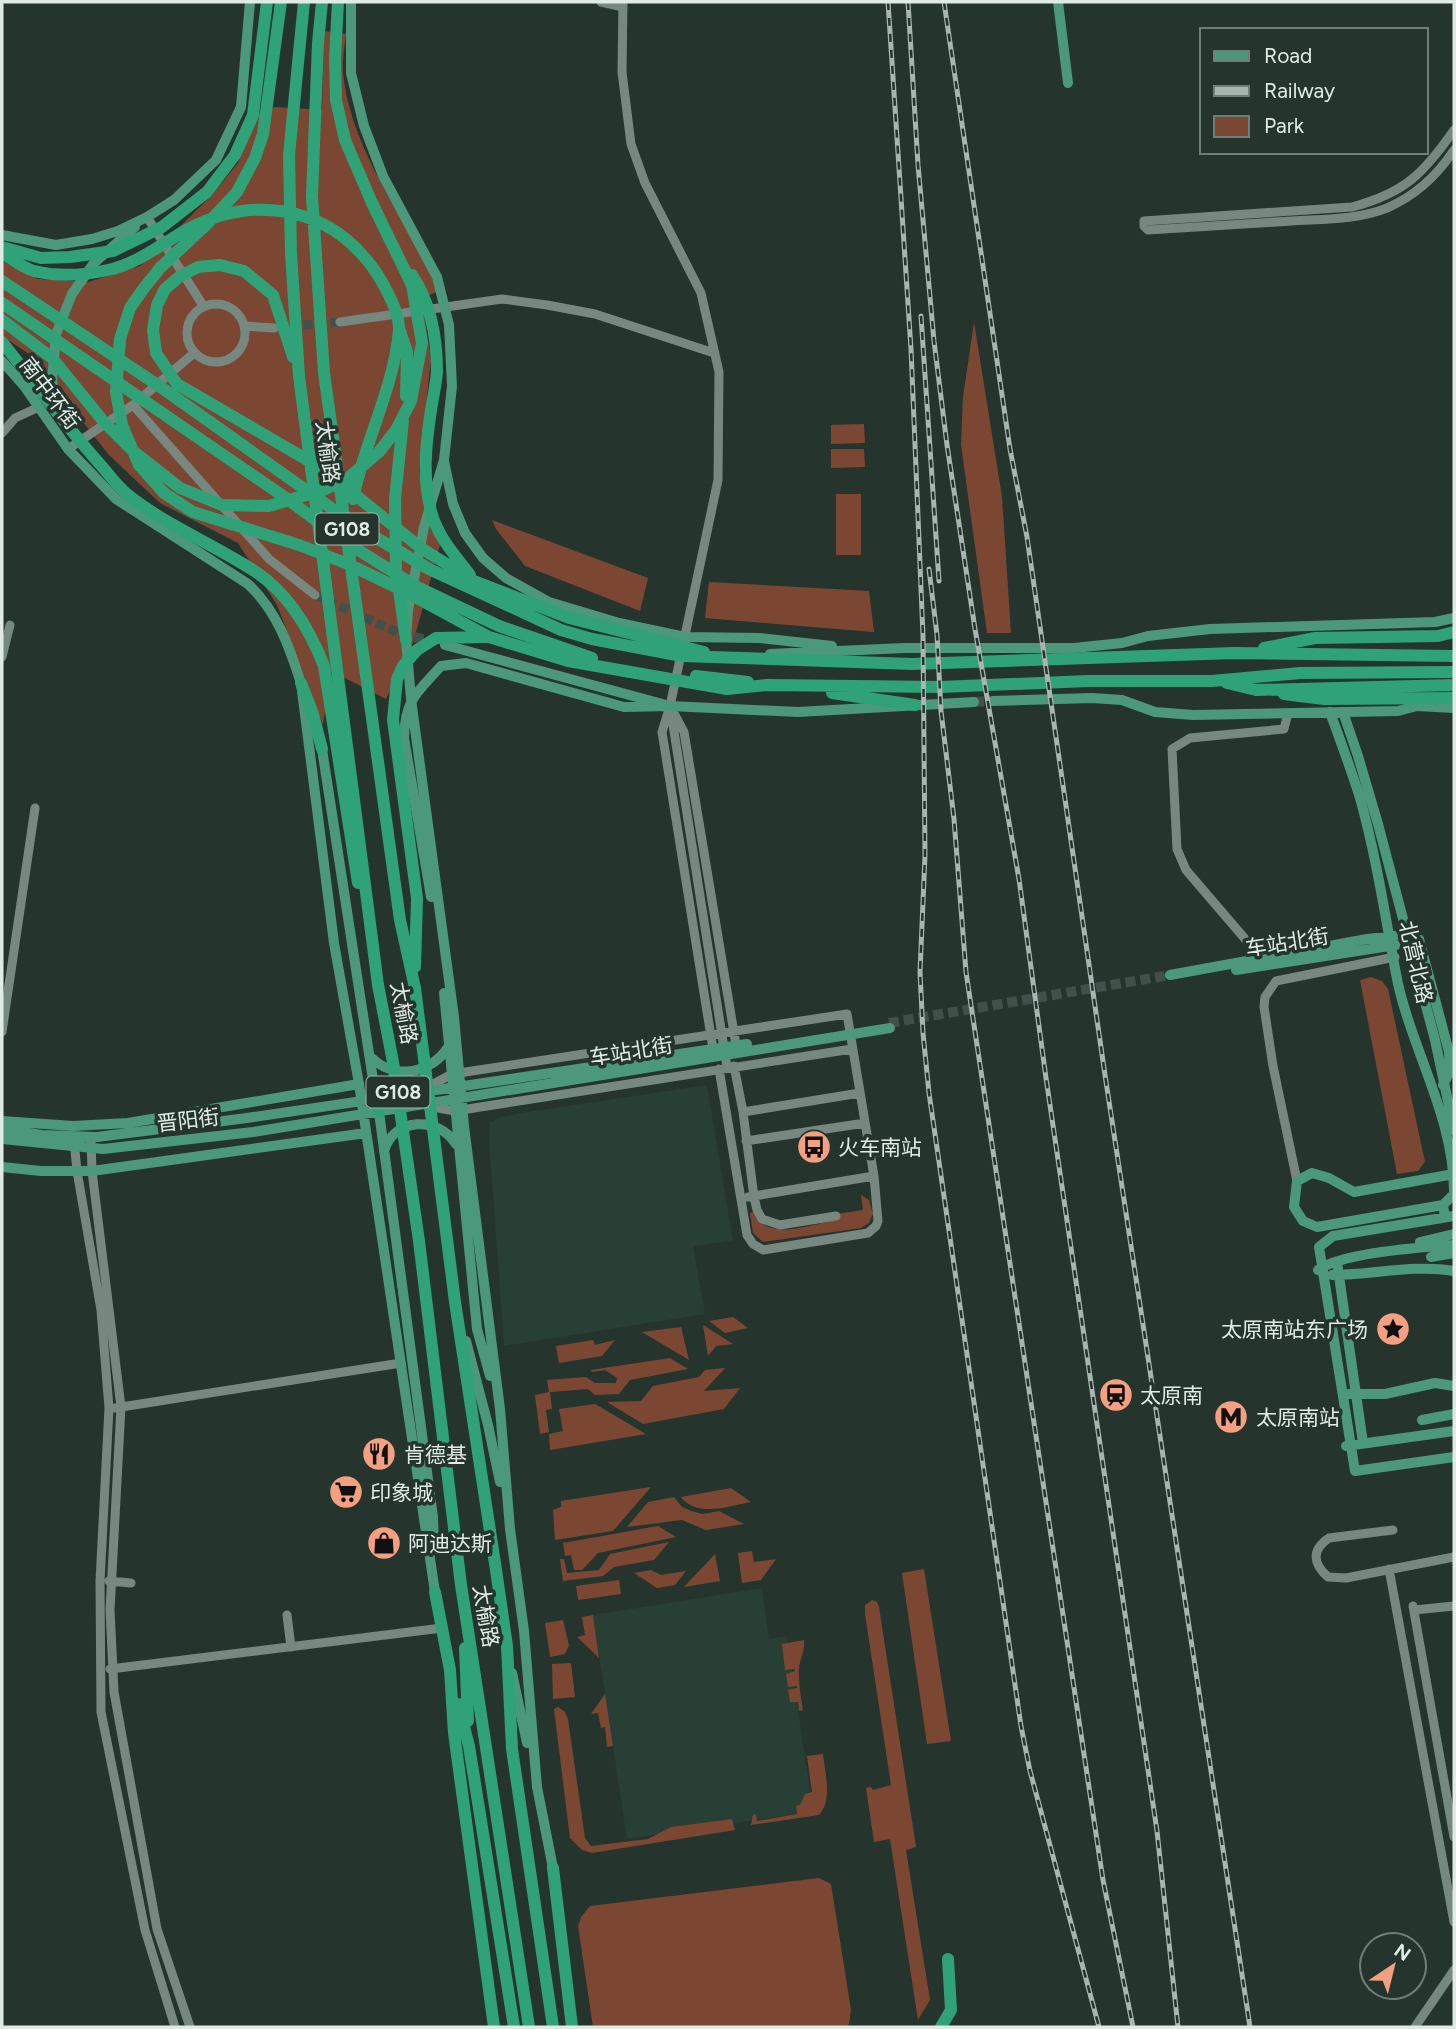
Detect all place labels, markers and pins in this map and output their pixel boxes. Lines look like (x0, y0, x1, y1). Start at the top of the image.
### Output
bus stop icon: 火车南站 (795, 1128, 833, 1166)
place label: 火车南站 (838, 1135, 922, 1160)
place icon: 太原南站东广场 (1374, 1310, 1412, 1348)
place label: 太原南站东广场 (1221, 1317, 1368, 1342)
station icon: 太原南 (1097, 1376, 1135, 1414)
place label: 太原南 (1140, 1383, 1203, 1408)
metro station icon: 太原南站 (1212, 1398, 1250, 1436)
place label: 太原南站 (1256, 1405, 1340, 1430)
restaurant icon: 肯德基 (360, 1435, 398, 1473)
place label: 肯德基 (404, 1442, 467, 1467)
supermarket icon: 印象城 (327, 1473, 365, 1511)
place label: 印象城 (370, 1480, 433, 1505)
shop icon: 阿迪达斯 (365, 1524, 403, 1562)
place label: 阿迪达斯 (408, 1531, 492, 1556)

